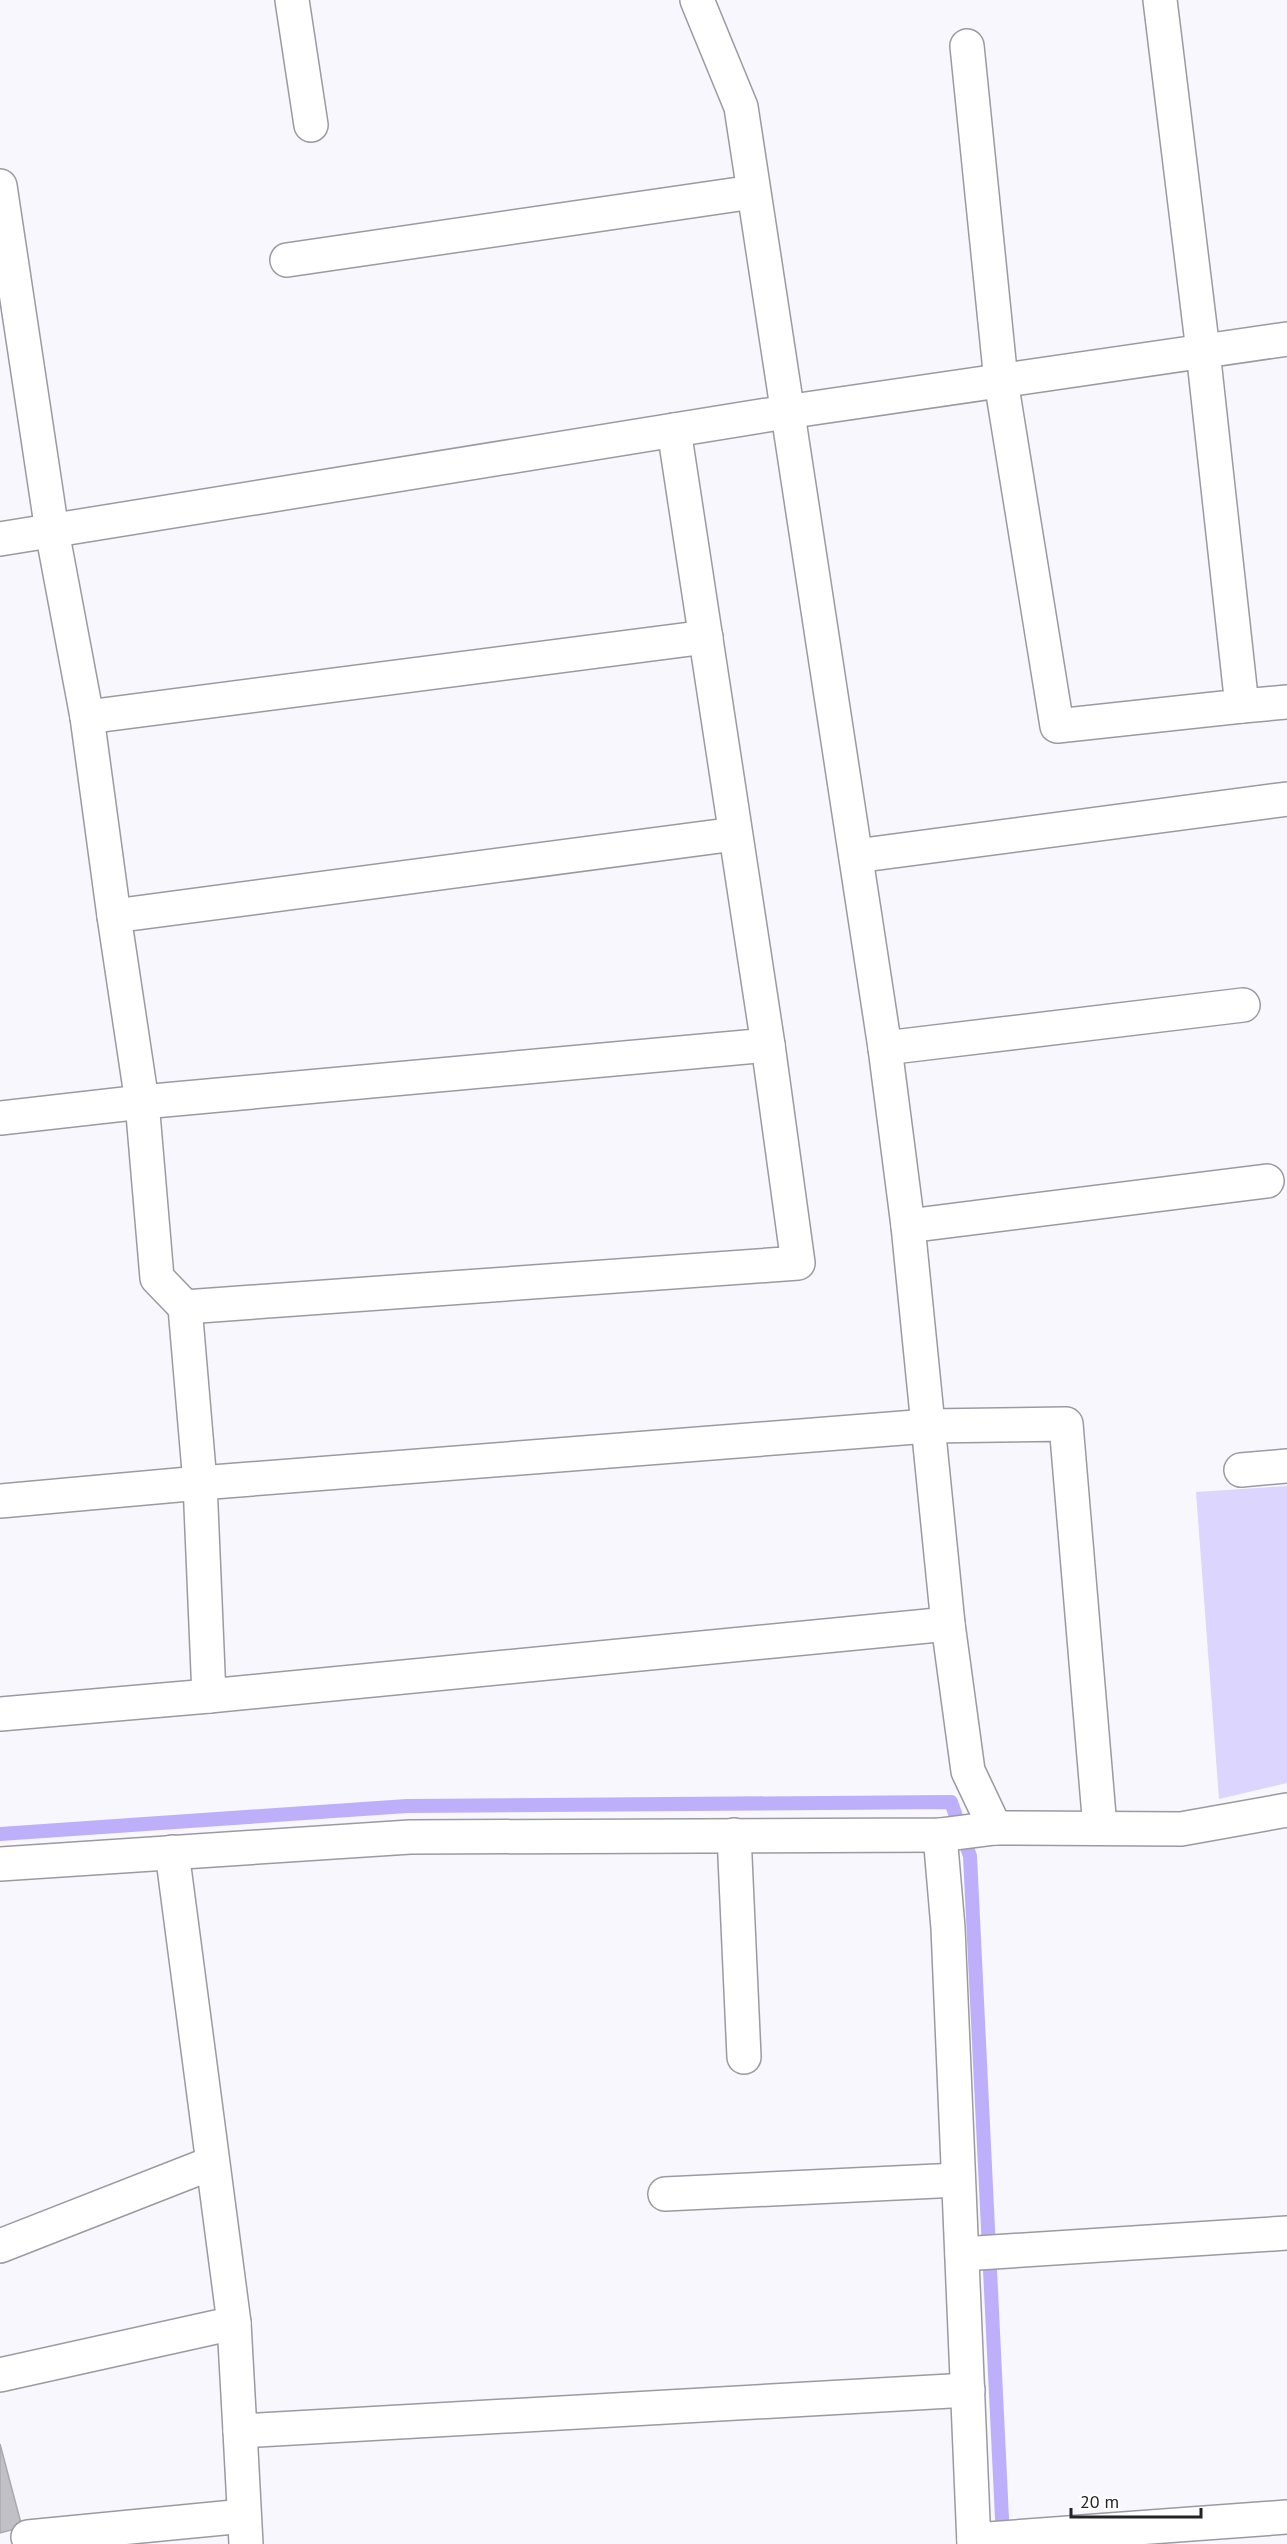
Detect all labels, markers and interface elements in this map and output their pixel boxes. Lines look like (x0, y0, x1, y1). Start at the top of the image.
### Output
scale bar (1071, 2481, 1202, 2519)
text: 20 m (1080, 2490, 1119, 2513)

